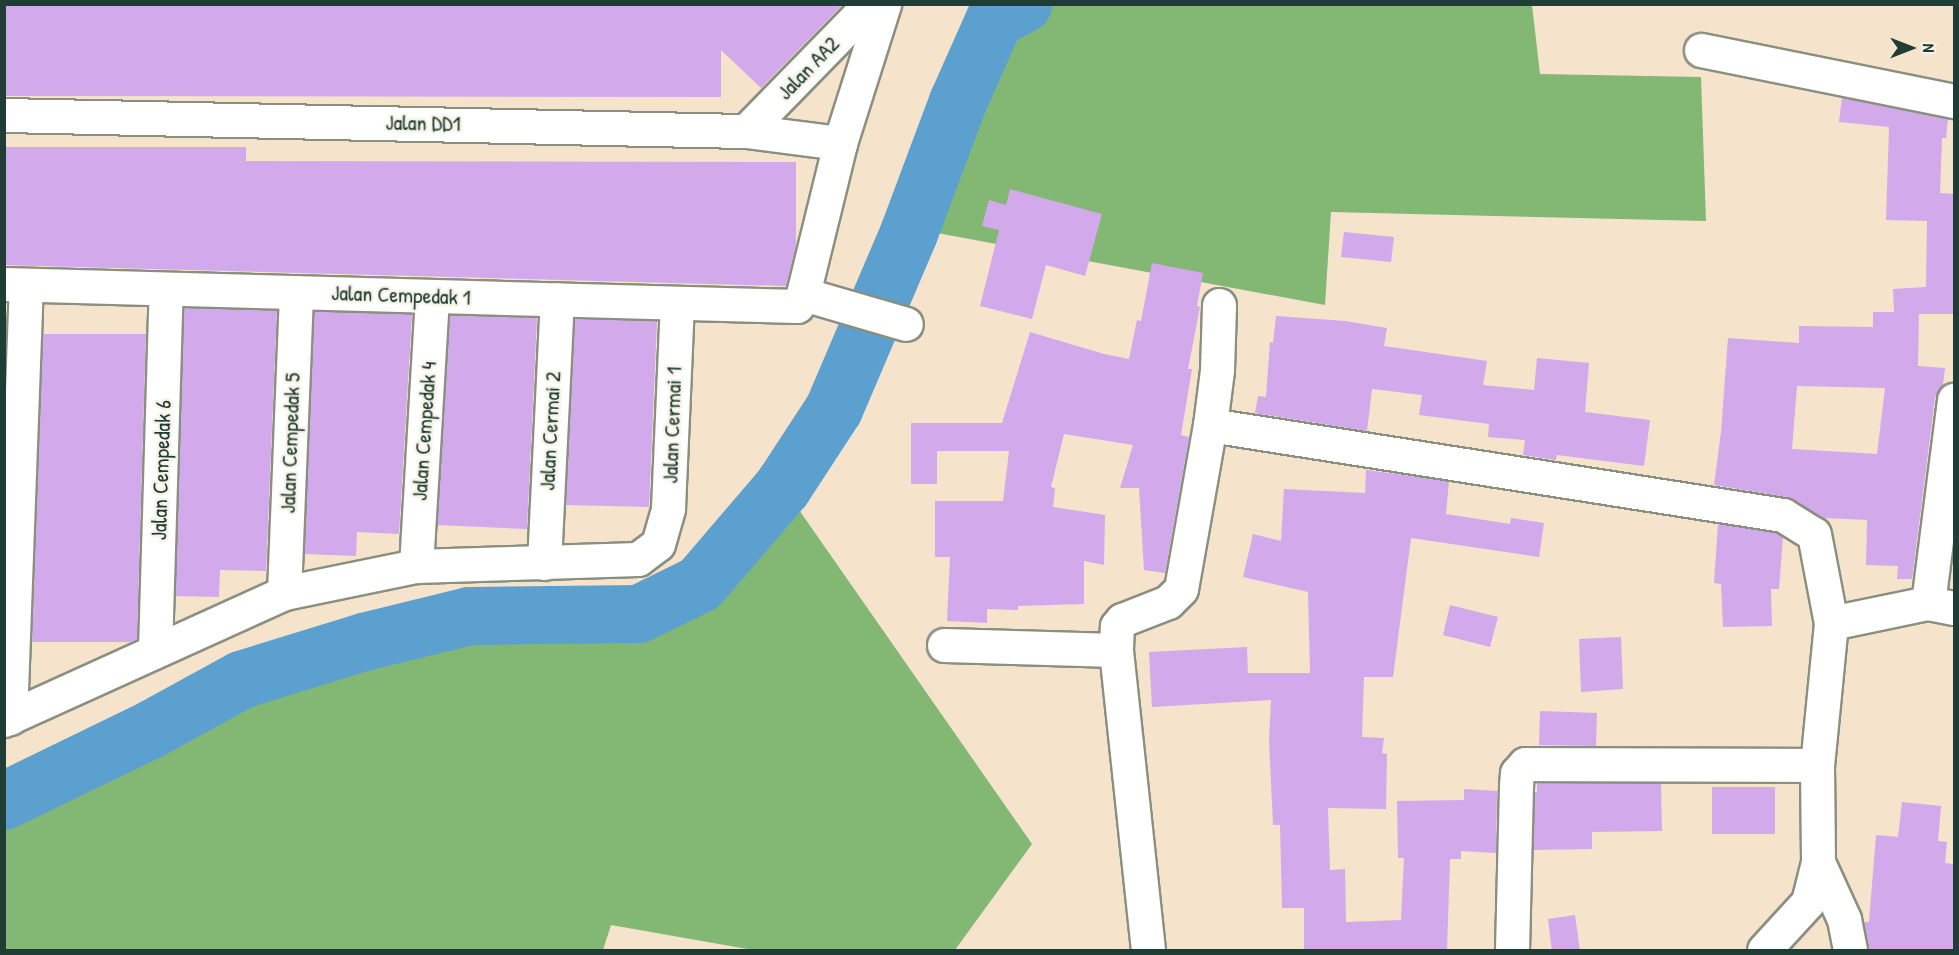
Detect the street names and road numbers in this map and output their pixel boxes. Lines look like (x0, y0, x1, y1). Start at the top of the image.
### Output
street label: Jalan AA2 (771, 31, 845, 105)
street label: Jalan DD1 (385, 109, 461, 137)
street label: Jalan Cempedak 1 (331, 279, 471, 311)
street label: Jalan Cempedak 4 (406, 360, 442, 502)
street label: Jalan Cermai 1 (657, 366, 687, 484)
street label: Jalan Cermai 2 (534, 371, 566, 491)
street label: Jalan Cempedak 5 (274, 372, 306, 514)
street label: Jalan Cempedak 6 (145, 399, 177, 541)

